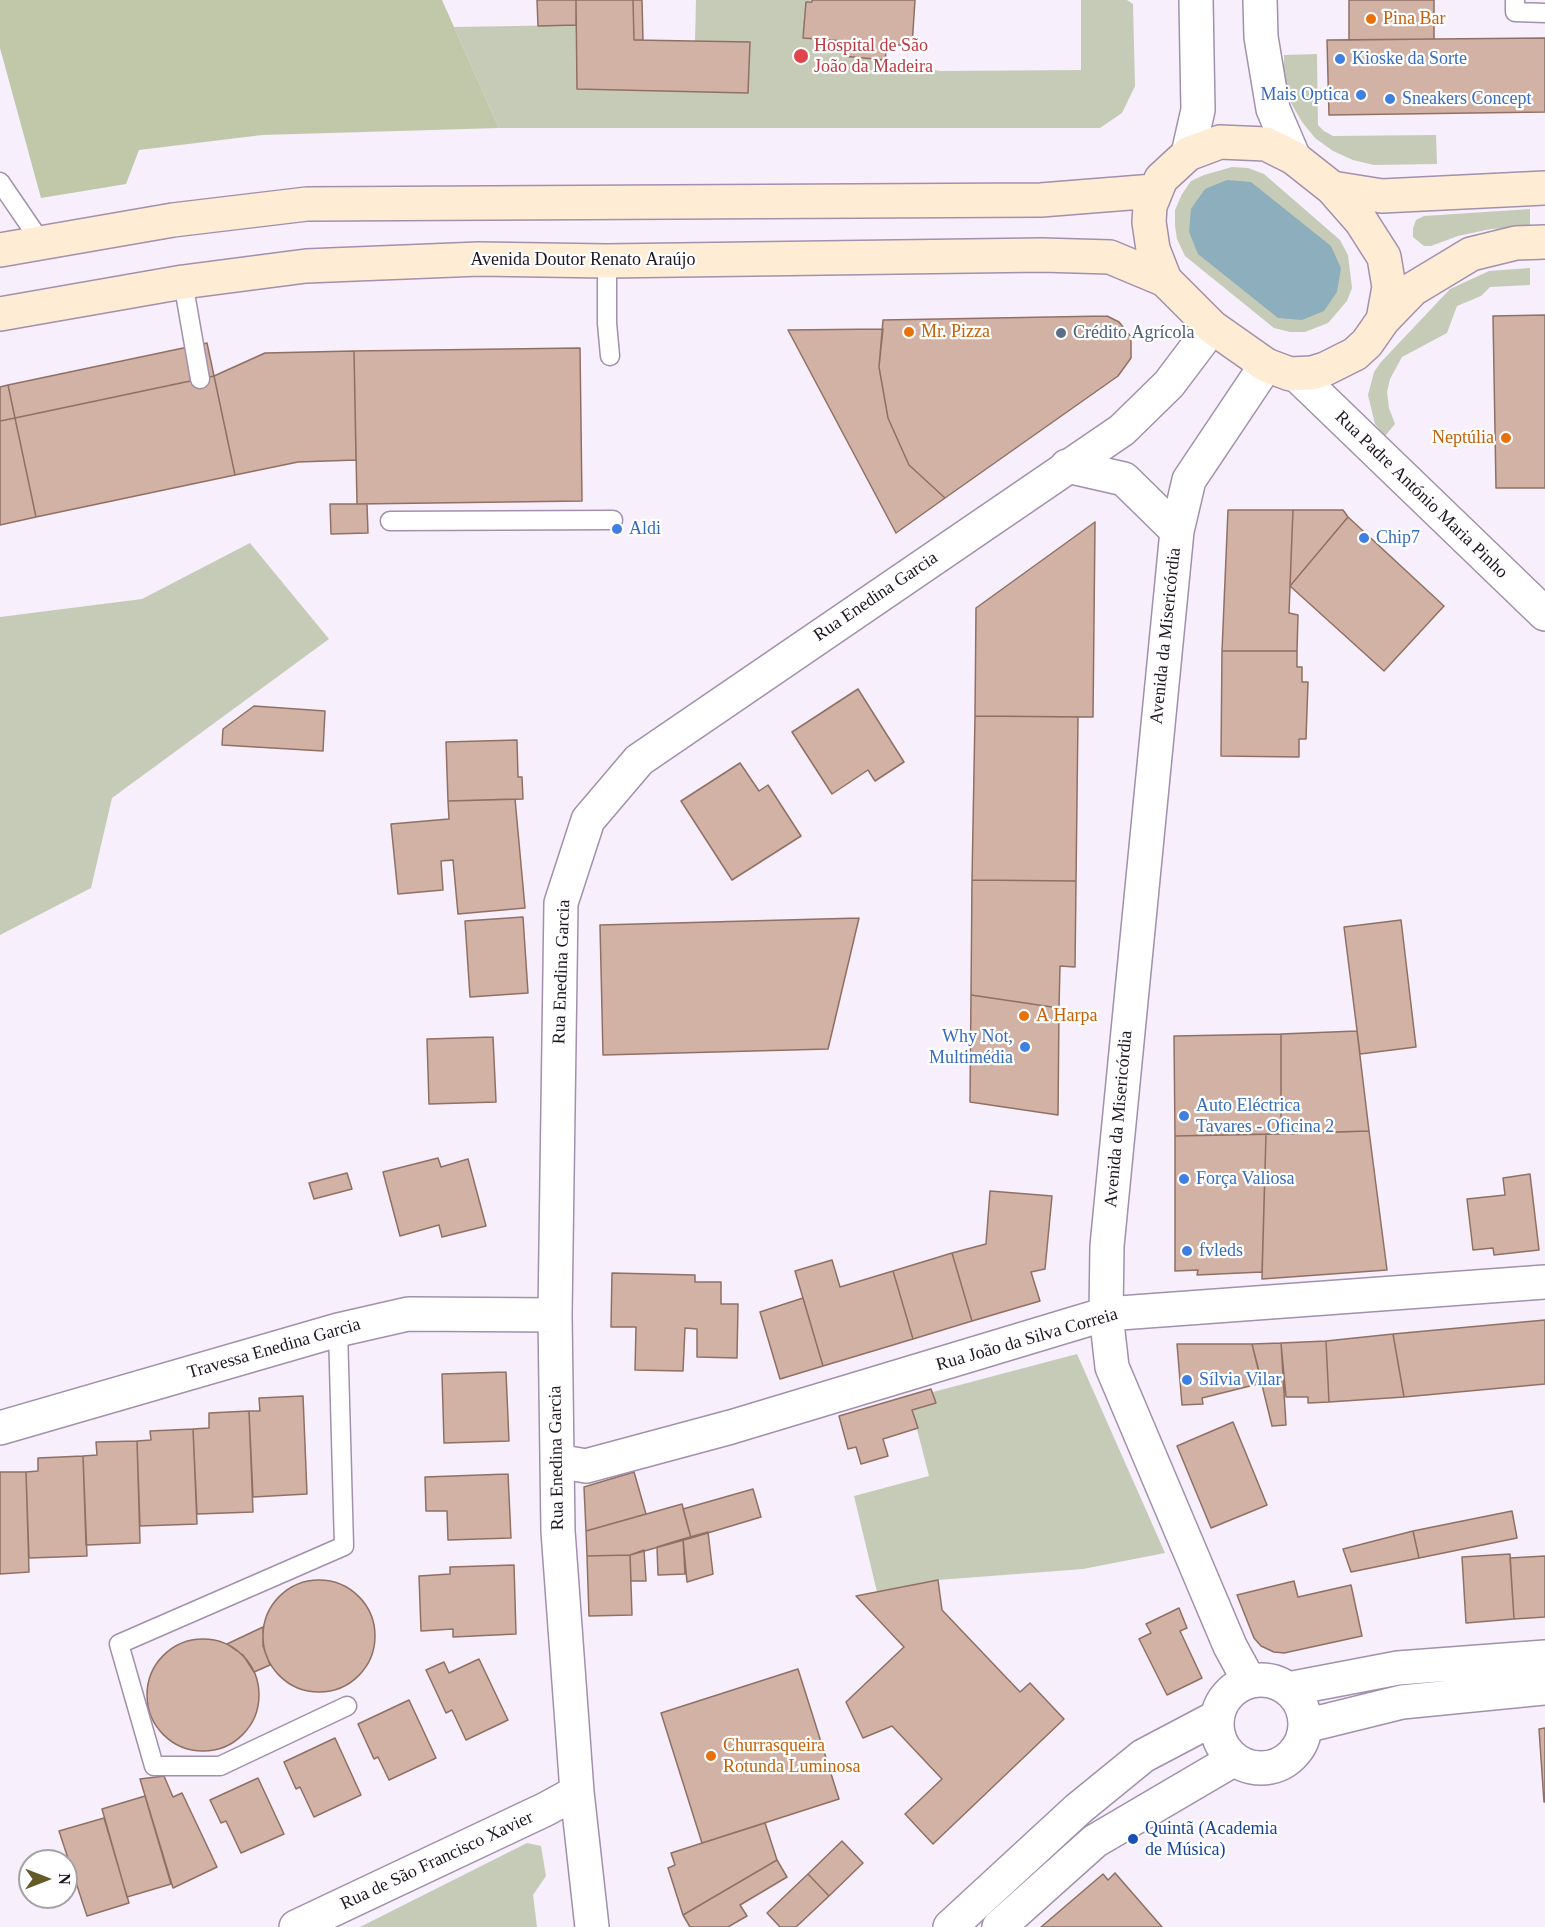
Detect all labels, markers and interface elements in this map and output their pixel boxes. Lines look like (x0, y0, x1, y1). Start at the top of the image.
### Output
place label: Pina Bar (1383, 8, 1445, 30)
marker: Pina Bar (1364, 12, 1378, 26)
place label: Hospital de São João da Madeira (814, 35, 933, 78)
marker: Hospital de São João da Madeira (792, 47, 810, 65)
place label: Kioske da Sorte (1352, 48, 1467, 70)
marker: Kioske da Sorte (1333, 52, 1347, 66)
place label: Mais Optica (1261, 84, 1349, 106)
marker: Mais Optica (1354, 88, 1368, 102)
place label: Sneakers Concept (1402, 88, 1531, 110)
marker: Sneakers Concept (1383, 92, 1397, 106)
street label: Avenida Doutor Renato Araújo (470, 249, 696, 271)
place label: Mr. Pizza (921, 321, 990, 343)
place label: Crédito Agrícola (1073, 322, 1194, 344)
marker: Mr. Pizza (902, 325, 916, 339)
marker: Crédito Agrícola (1054, 326, 1068, 340)
street label: Rua Padre António Maria Pinho (1330, 407, 1512, 583)
place label: Neptúlia (1432, 427, 1494, 449)
marker: Neptúlia (1499, 431, 1513, 445)
place label: Aldi (629, 518, 661, 540)
marker: Aldi (610, 522, 624, 536)
place label: Chip7 (1376, 527, 1420, 549)
marker: Chip7 (1357, 531, 1371, 545)
street label: Avenida da Misericórdia (1146, 547, 1186, 725)
street label: Rua Enedina Garcia (810, 548, 942, 646)
street label: Rua Enedina Garcia (549, 899, 575, 1045)
place label: A Harpa (1036, 1005, 1097, 1027)
marker: A Harpa (1017, 1009, 1031, 1023)
place label: Why Not, Multimédia (929, 1026, 1013, 1068)
street label: Avenida da Misericórdia (1101, 1030, 1137, 1208)
marker: Why Not, Multimédia (1018, 1040, 1032, 1054)
place label: Auto Eléctrica Tavares - Oficina 2 (1196, 1095, 1334, 1138)
marker: Auto Eléctrica Tavares - Oficina 2 (1177, 1109, 1191, 1123)
place label: Força Valiosa (1196, 1168, 1294, 1190)
marker: Força Valiosa (1177, 1172, 1191, 1186)
place label: fvleds (1199, 1240, 1243, 1262)
marker: fvleds (1180, 1244, 1194, 1258)
street label: Rua João da Silva Correia (934, 1304, 1120, 1376)
street label: Travessa Enedina Garcia (185, 1314, 363, 1384)
place label: Sílvia Vilar (1199, 1369, 1281, 1391)
marker: Sílvia Vilar (1180, 1373, 1194, 1387)
street label: Rua Enedina Garcia (545, 1385, 569, 1531)
place label: Churrasqueira Rotunda Luminosa (723, 1735, 860, 1778)
marker: Churrasqueira Rotunda Luminosa (704, 1749, 718, 1763)
street label: Rua de São Francisco Xavier (337, 1807, 537, 1915)
place label: Quintã (Academia de Música) (1145, 1818, 1277, 1860)
marker: Quintã (Academia de Música) (1126, 1832, 1140, 1846)
north arrow (18, 1849, 78, 1909)
text: N (56, 1873, 73, 1885)

